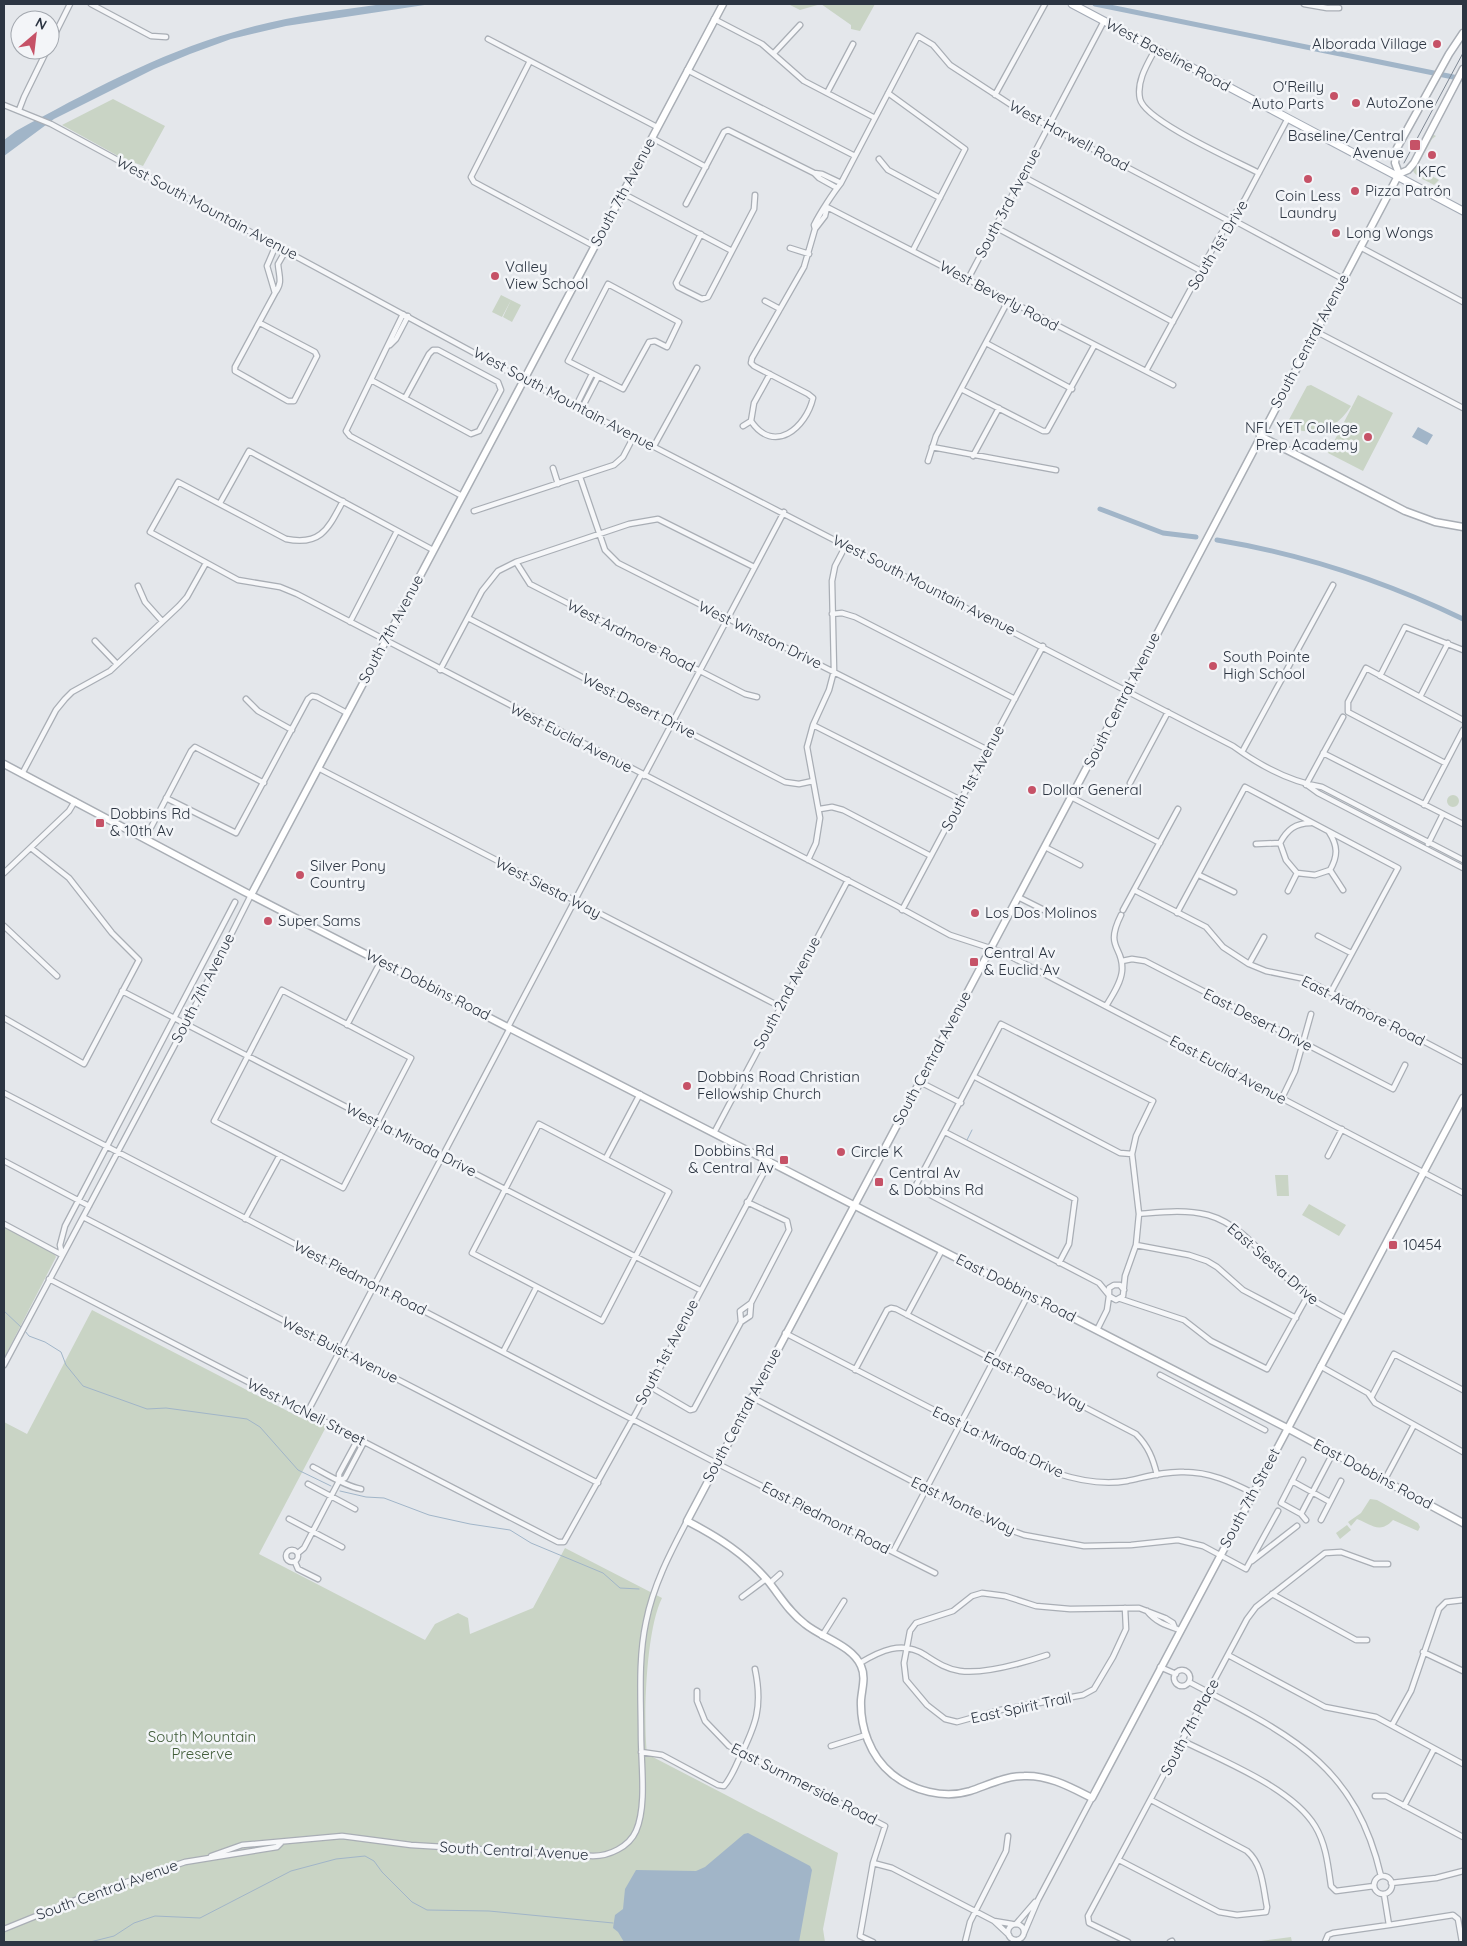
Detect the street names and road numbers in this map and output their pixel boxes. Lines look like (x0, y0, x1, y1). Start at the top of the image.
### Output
street label: West Baseline Road (1103, 14, 1234, 95)
street label: West Harwell Road (1006, 96, 1133, 175)
street label: South 7th Avenue (586, 134, 659, 249)
street label: South 3rd Avenue (971, 145, 1044, 261)
street label: West South Mountain Avenue (113, 152, 301, 264)
street label: South 1st Drive (1183, 196, 1252, 293)
street label: West Beverly Road (936, 256, 1062, 335)
street label: South Central Avenue (1266, 270, 1353, 411)
street label: West South Mountain Avenue (470, 343, 658, 455)
street label: West South Mountain Avenue (830, 530, 1019, 639)
street label: South 7th Avenue (354, 571, 427, 686)
street label: West Ardmore Road (564, 595, 698, 676)
street label: West Winston Drive (695, 596, 825, 673)
street label: South Central Avenue (1079, 629, 1164, 771)
street label: West Desert Drive (579, 669, 699, 742)
street label: West Euclid Avenue (507, 698, 636, 777)
street label: South 1st Avenue (937, 722, 1008, 834)
street label: West Siesta Way (492, 853, 604, 922)
street label: South 7th Avenue (167, 930, 238, 1046)
street label: South 2nd Avenue (749, 933, 824, 1052)
street label: West Dobbins Road (363, 945, 494, 1024)
street label: East Ardmore Road (1298, 971, 1428, 1050)
street label: East Desert Drive (1201, 984, 1316, 1055)
street label: South Central Avenue (888, 987, 975, 1128)
street label: East Euclid Avenue (1167, 1031, 1290, 1108)
street label: West la Mirada Drive (343, 1098, 480, 1181)
street label: East Siesta Drive (1224, 1219, 1323, 1309)
street label: West Piedmont Road (291, 1236, 430, 1319)
street label: East Dobbins Road (953, 1249, 1079, 1326)
street label: South 1st Avenue (631, 1296, 702, 1408)
street label: West Buist Avenue (279, 1312, 402, 1387)
street label: South Central Avenue (698, 1344, 785, 1485)
street label: East Paseo Way (981, 1347, 1090, 1415)
street label: West McNeil Street (244, 1374, 369, 1450)
street label: East La Mirada Drive (929, 1402, 1067, 1482)
street label: East Dobbins Road (1310, 1434, 1436, 1513)
street label: South 7th Street (1215, 1445, 1284, 1551)
street label: East Monte Way (908, 1472, 1018, 1539)
street label: East Piedmont Road (759, 1477, 894, 1558)
street label: South 7th Place (1156, 1675, 1223, 1778)
street label: East Spirit Trail (969, 1688, 1073, 1727)
street label: East Summerside Road (728, 1738, 881, 1829)
street label: South Central Avenue (439, 1837, 589, 1864)
street label: South Central Avenue (33, 1855, 180, 1924)

